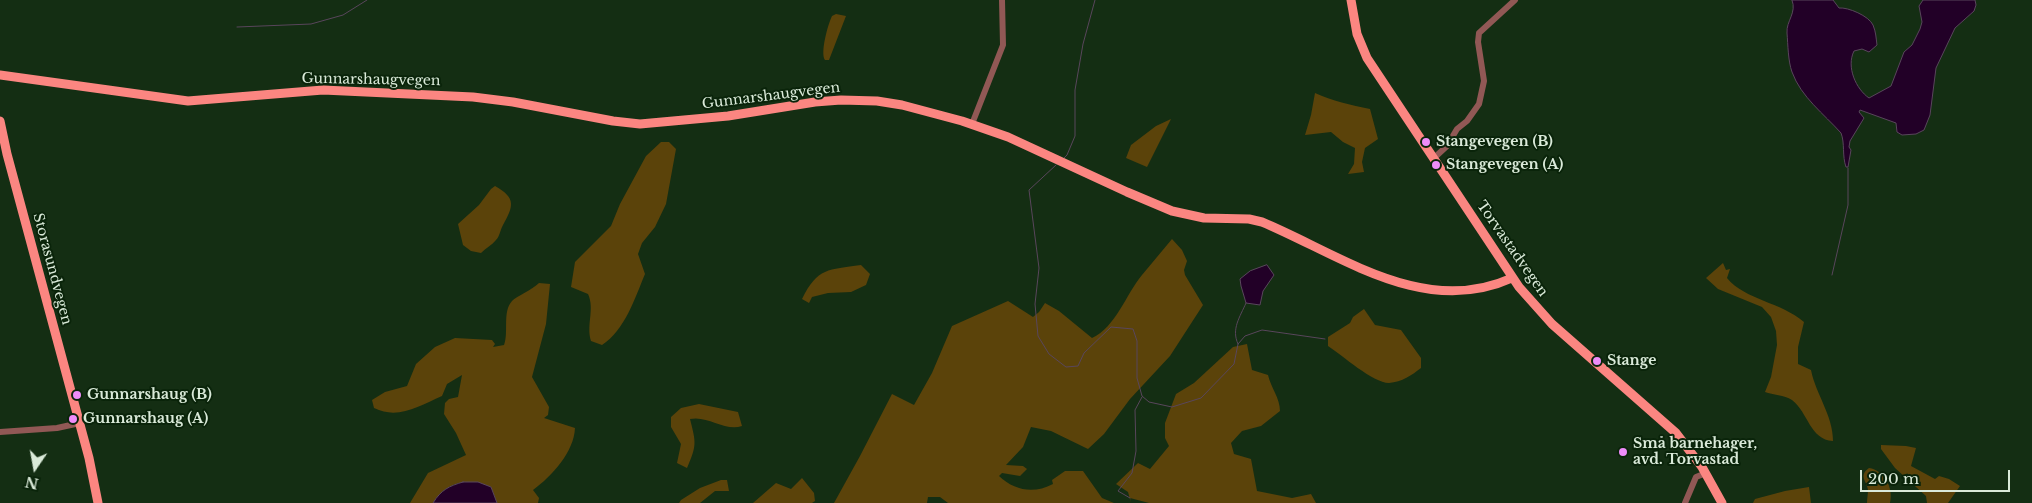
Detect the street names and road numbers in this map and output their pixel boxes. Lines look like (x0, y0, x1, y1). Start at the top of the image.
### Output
street label: Gunnarshaugvegen (301, 70, 441, 90)
street label: Gunnarshaugvegen (701, 79, 841, 113)
street label: Torvastadvegen (1473, 198, 1551, 300)
street label: Storasundvegen (29, 211, 75, 327)

